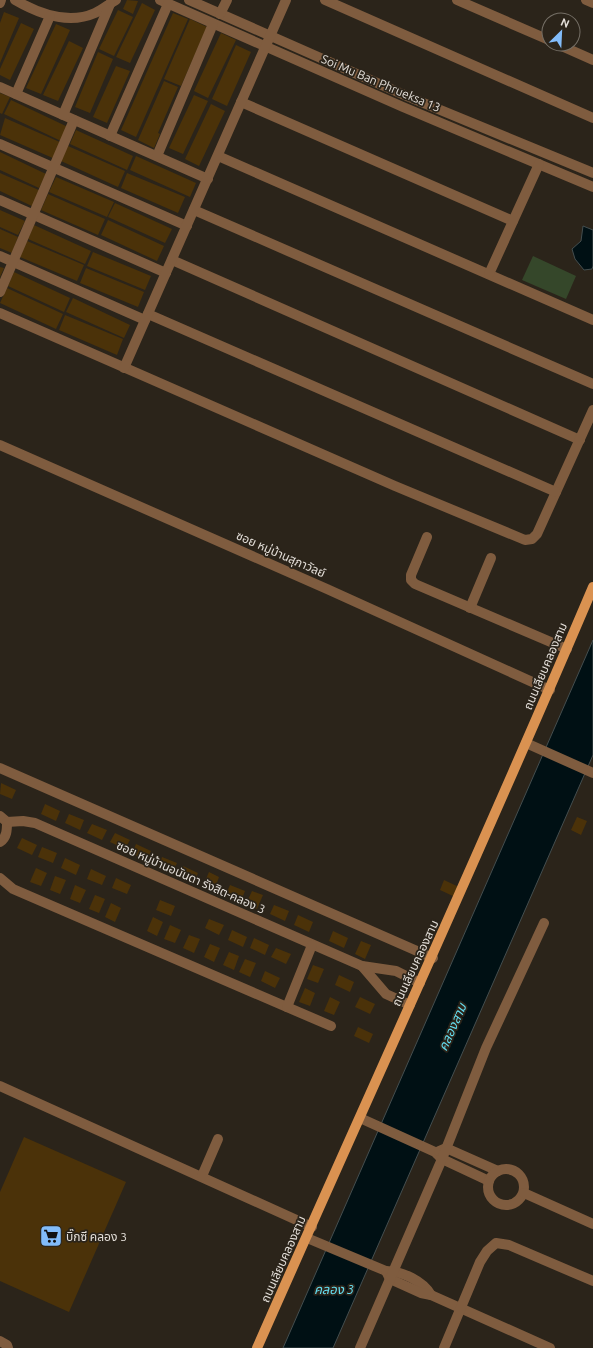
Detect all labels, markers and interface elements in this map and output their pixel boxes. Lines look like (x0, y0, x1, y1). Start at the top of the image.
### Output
north arrow (541, 12, 581, 52)
text: N (559, 16, 571, 30)
street label: Soi Mu Ban Phrueksa 13 (319, 52, 443, 114)
street label: ซอย หมู่บ้านสุภาวัลย์ (234, 529, 328, 580)
street label: ถนนเลียบคลองสาม (521, 621, 569, 711)
street label: ซอย หมู่บ้านอนันดา รังสิต-คลอง 3 (114, 838, 267, 917)
street label: ถนนเลียบคลองสาม (389, 918, 441, 1008)
water label: คลองสาม (435, 1000, 469, 1053)
street label: ถนนเลียบคลองสาม (258, 1214, 308, 1304)
supermarket icon: บิ๊กซี คลอง 3 (38, 1223, 64, 1249)
place label: บิ๊กซี คลอง 3 (66, 1228, 127, 1243)
water label: คลอง 3 (314, 1282, 354, 1296)

